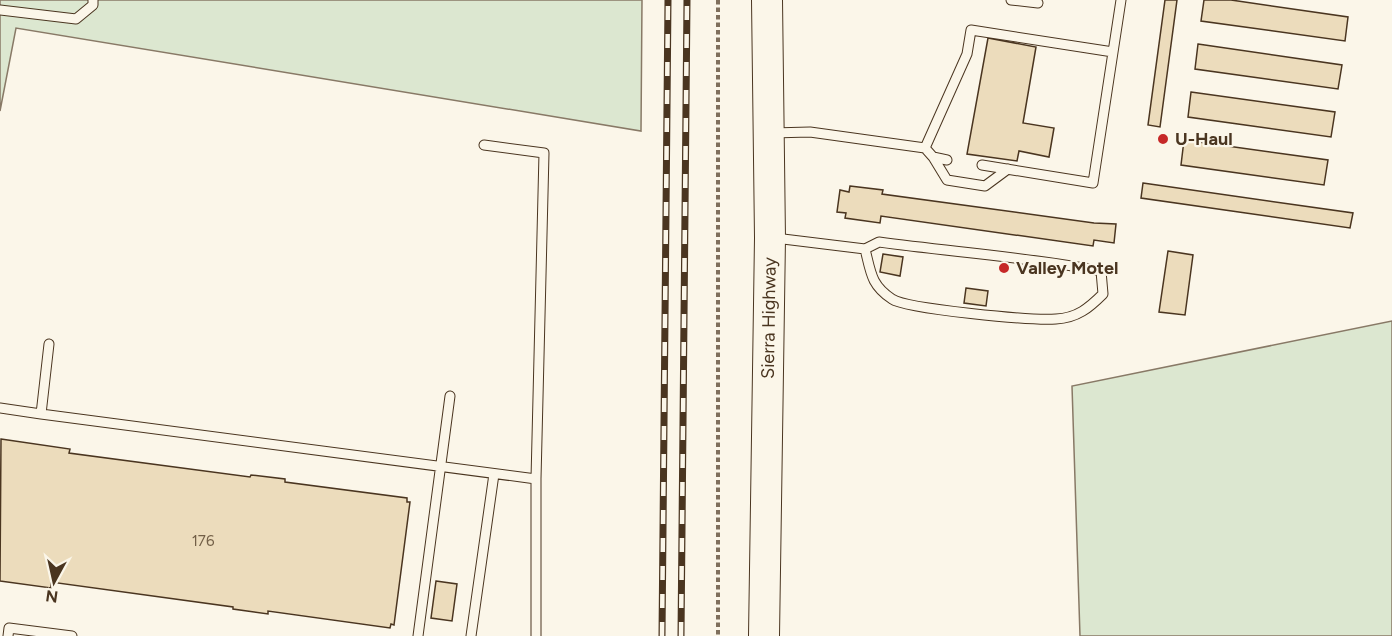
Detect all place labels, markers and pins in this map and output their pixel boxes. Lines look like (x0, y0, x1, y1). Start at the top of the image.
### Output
place label: U-Haul (1175, 128, 1233, 150)
marker: U-Haul (1156, 132, 1170, 146)
place label: Valley Motel (1016, 257, 1118, 279)
marker: Valley Motel (997, 261, 1011, 275)

